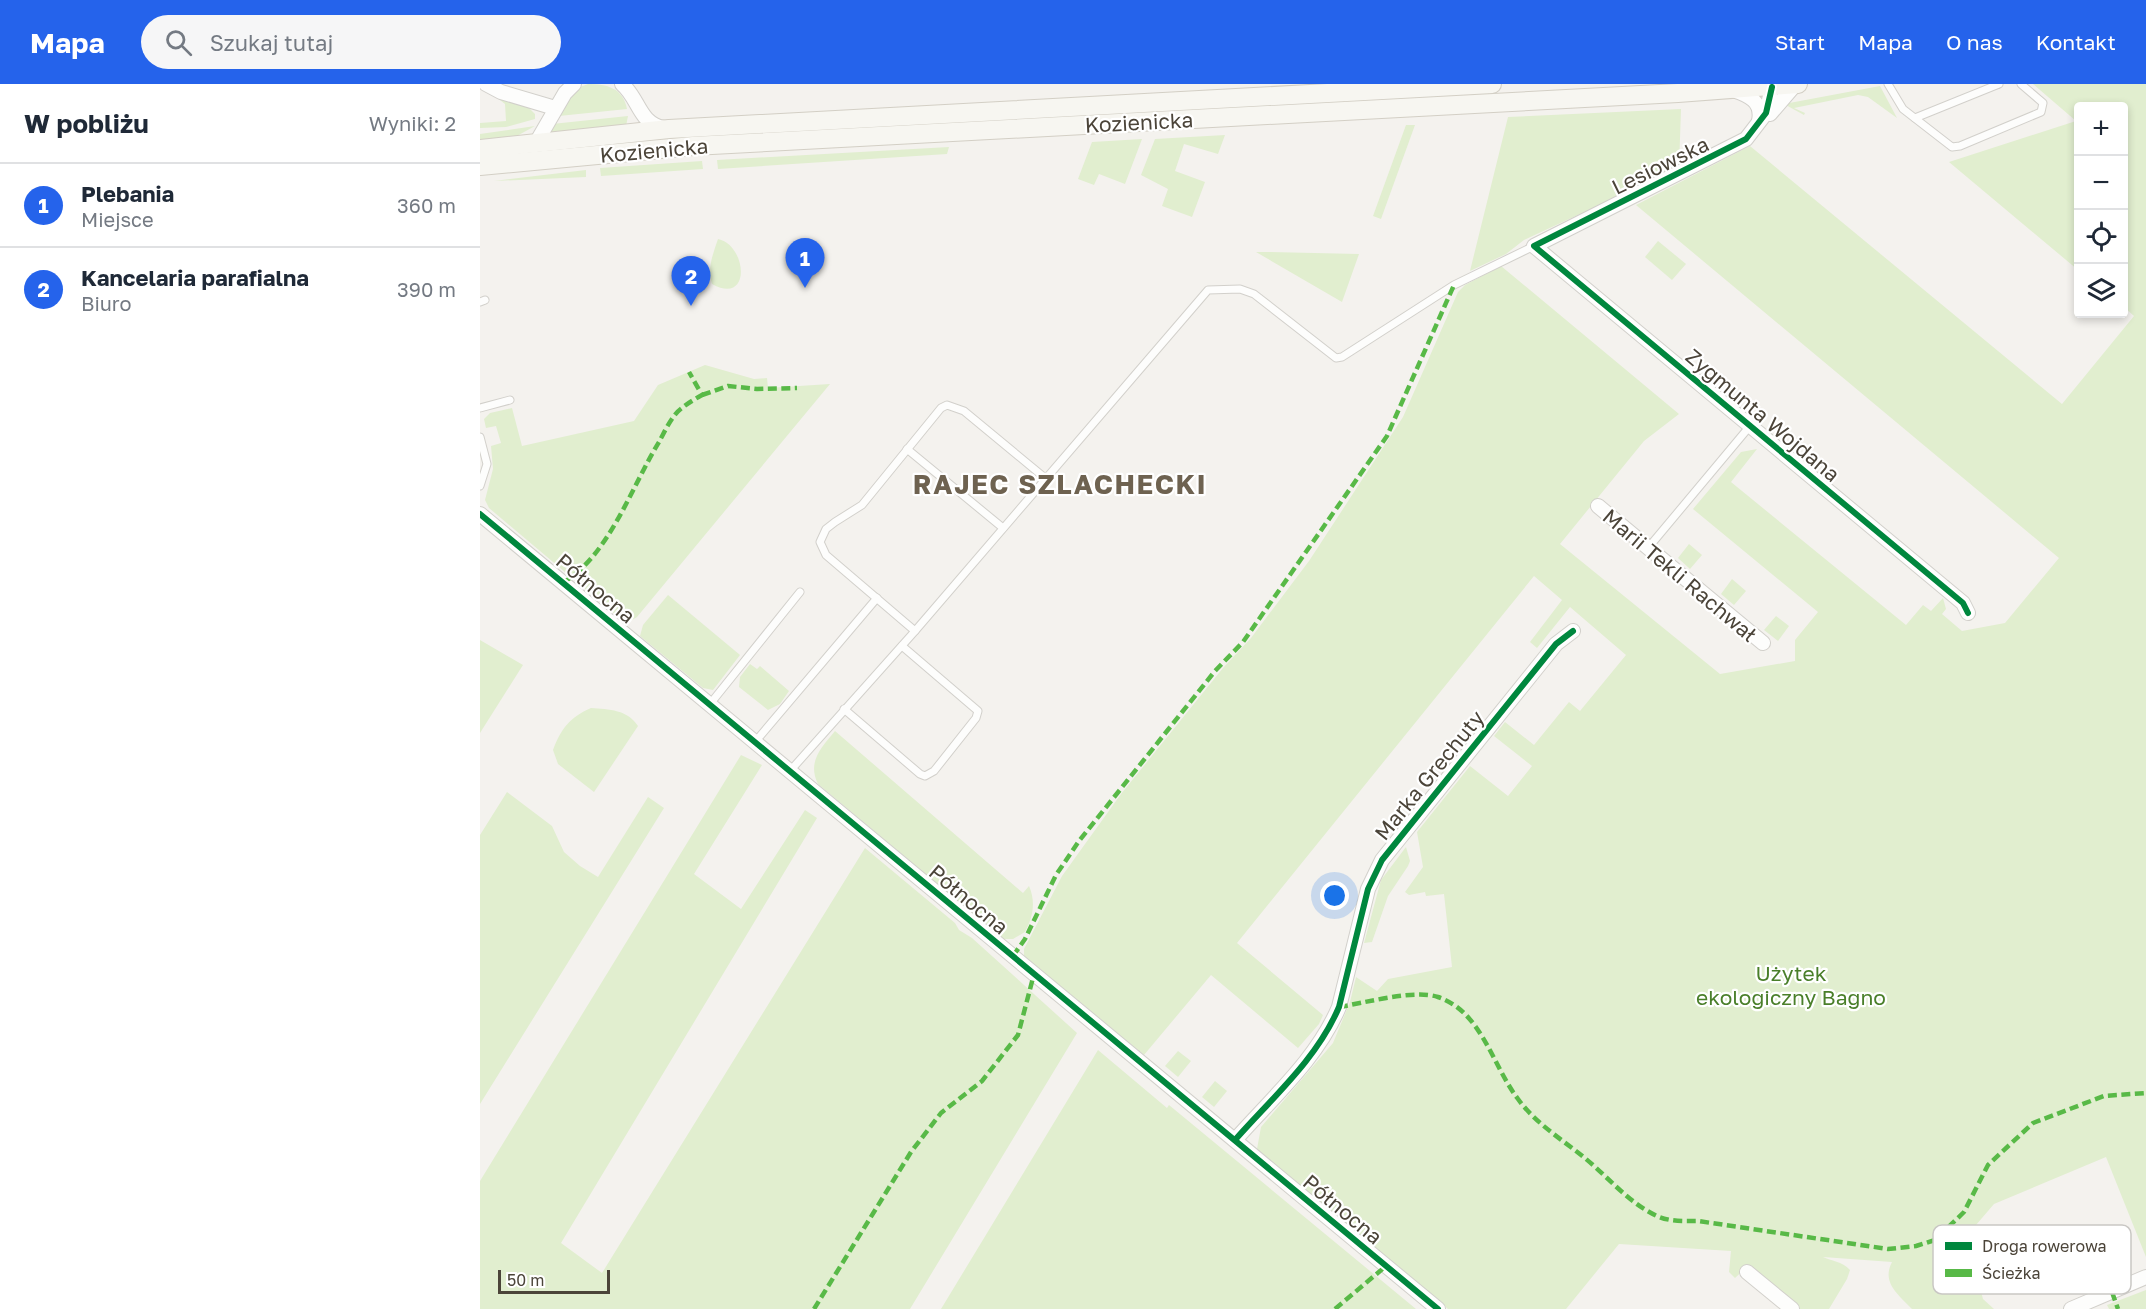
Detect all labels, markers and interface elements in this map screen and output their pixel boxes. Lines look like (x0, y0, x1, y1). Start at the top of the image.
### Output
search box (141, 15, 561, 69)
text: Mapa (30, 26, 105, 59)
icon: search (162, 26, 195, 59)
text: Szukaj tutaj (210, 29, 333, 56)
text: Start (1775, 29, 1825, 55)
text: Mapa (1858, 29, 1913, 55)
text: O nas (1946, 29, 2003, 55)
text: Kontakt (2036, 29, 2116, 55)
map controls (2074, 102, 2128, 318)
button: + (2074, 102, 2128, 156)
street label: Kozienicka (1084, 106, 1194, 138)
text: W pobliżu (24, 108, 149, 139)
text: Wyniki: 2 (369, 111, 456, 135)
street label: Lesiowska (1607, 130, 1713, 200)
street label: Kozienicka (599, 132, 709, 168)
button: − (2074, 156, 2128, 210)
text: Plebania (81, 180, 174, 207)
text: 1 (38, 193, 49, 217)
text: 360 m (397, 193, 456, 217)
text: Miejsce (81, 207, 154, 231)
button: locate (2074, 210, 2128, 264)
pin: 1 (786, 238, 824, 288)
pin: 2 (672, 256, 710, 306)
text: Kancelaria parafialna (81, 264, 309, 291)
button: layers (2074, 264, 2128, 318)
text: 2 (37, 277, 50, 301)
text: 390 m (397, 277, 456, 301)
text: Biuro (81, 291, 131, 315)
street label: Zygmunta Wojdana (1681, 343, 1845, 487)
district label: RAJEC SZLACHECKI (913, 468, 1207, 500)
street label: Marii Tekli Rachwał (1598, 503, 1762, 647)
street label: Północna (551, 547, 641, 629)
street label: Marka Grechuty (1369, 705, 1489, 845)
street label: Północna (924, 858, 1014, 940)
your location (1320, 881, 1349, 910)
park label: Użytek ekologiczny Bagno (1696, 960, 1886, 1010)
street label: Północna (1298, 1168, 1388, 1250)
legend (1933, 1225, 2131, 1294)
text: Droga rowerowa (1982, 1236, 2107, 1256)
text: Ścieżka (1982, 1263, 2041, 1283)
scale bar (498, 1267, 610, 1294)
text: 50 m (507, 1270, 544, 1290)

